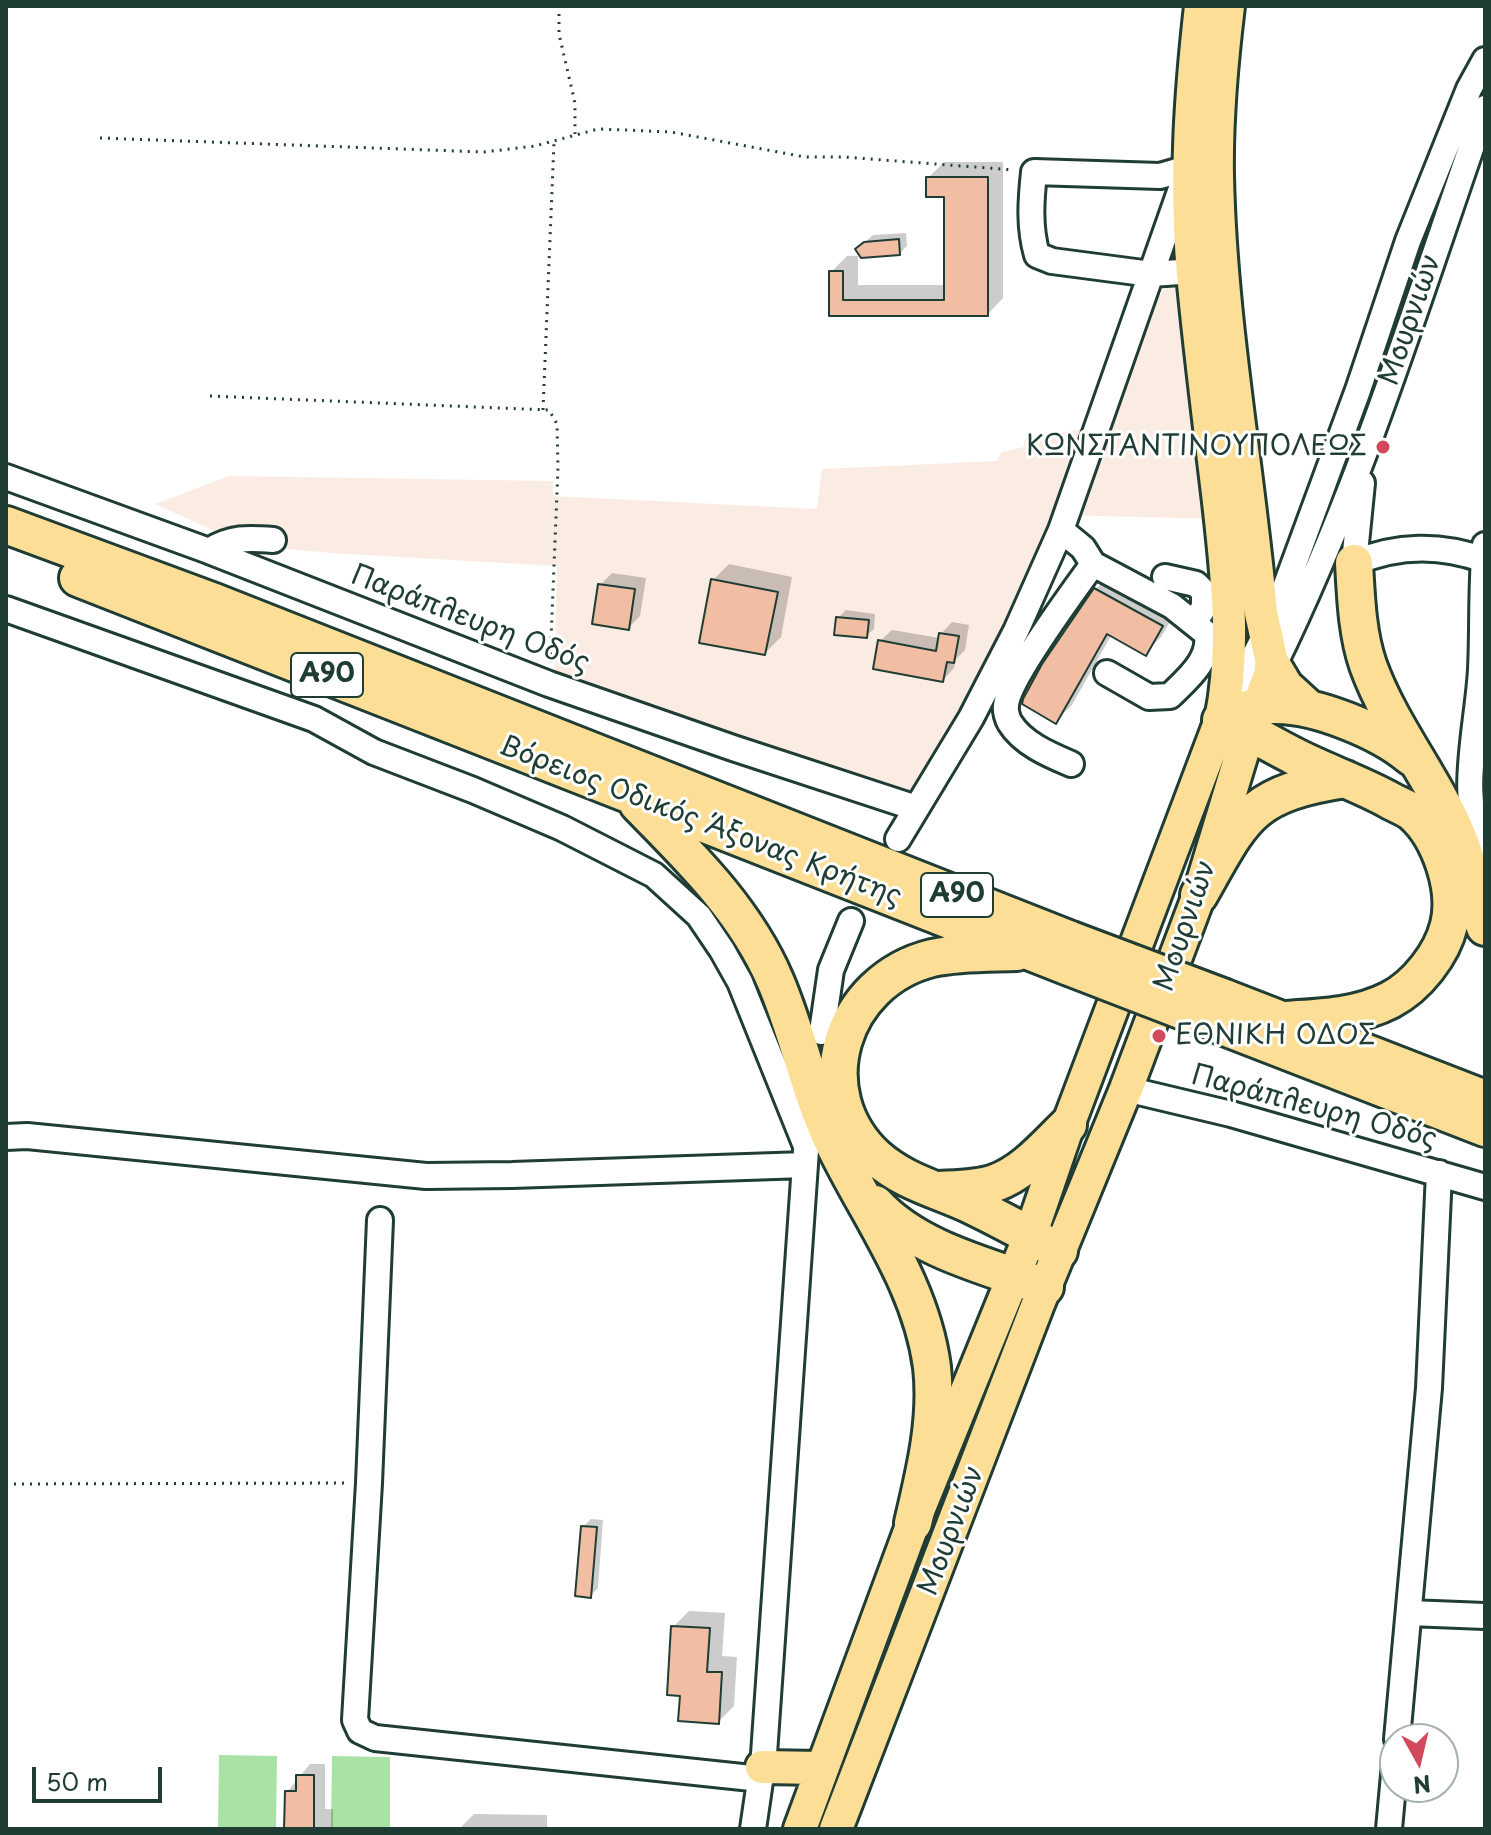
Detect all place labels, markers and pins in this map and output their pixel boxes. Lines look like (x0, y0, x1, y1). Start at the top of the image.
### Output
place label: ΚΩΝΣΤΑΝΤΙΝΟΥΠΟΛΕΩΣ (1026, 430, 1367, 464)
marker: ΚΩΝΣΤΑΝΤΙΝΟΥΠΟΛΕΩΣ (1374, 438, 1392, 456)
place label: ΕΘΝΙΚΗ ΟΔΟΣ (1175, 1019, 1375, 1053)
marker: ΕΘΝΙΚΗ ΟΔΟΣ (1150, 1027, 1168, 1045)

